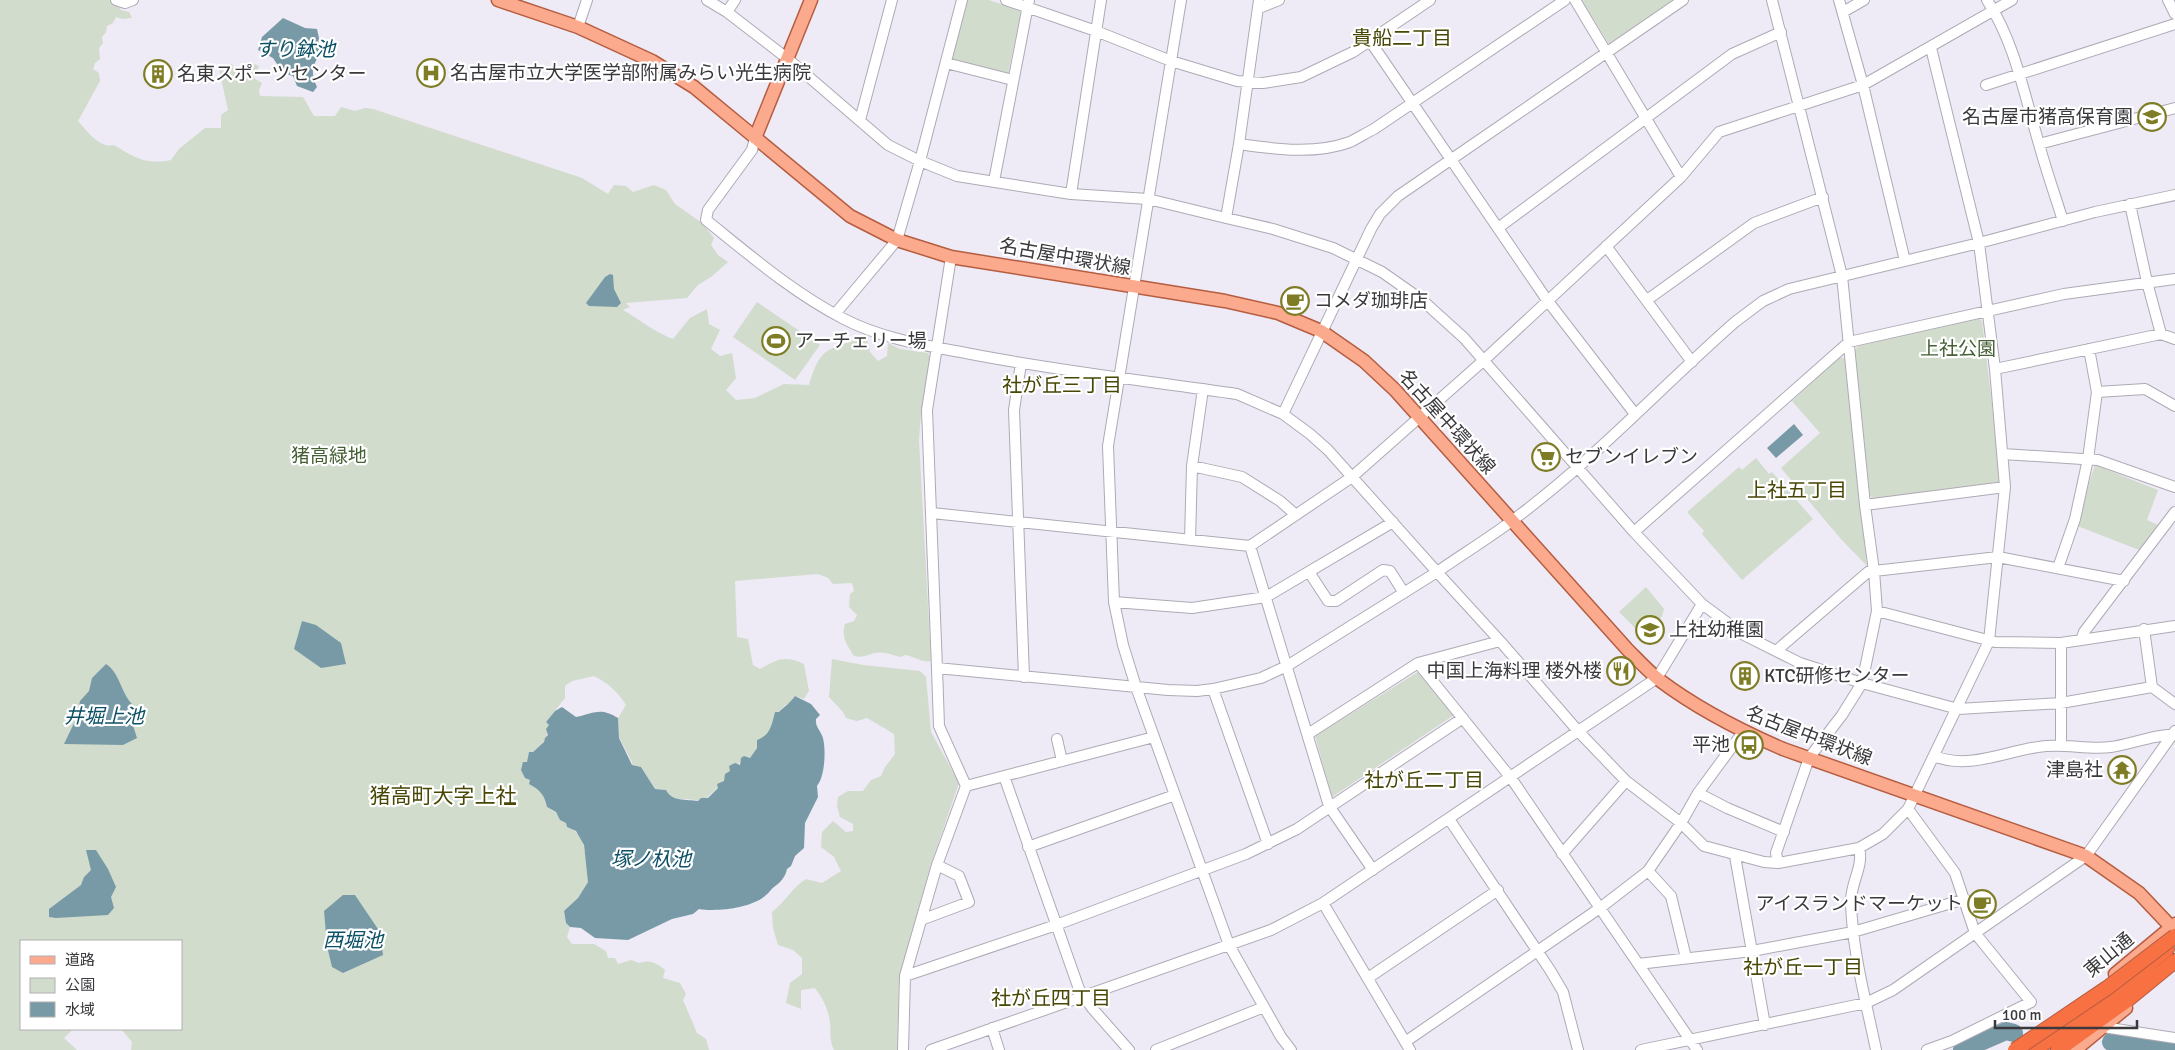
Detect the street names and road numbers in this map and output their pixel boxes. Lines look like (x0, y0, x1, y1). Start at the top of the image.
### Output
street label: 名古屋中環状線 (997, 234, 1133, 280)
street label: 名古屋中環状線 (1394, 365, 1500, 479)
street label: 名古屋中環状線 (1743, 701, 1875, 771)
street label: 東山通 (2079, 927, 2139, 983)

